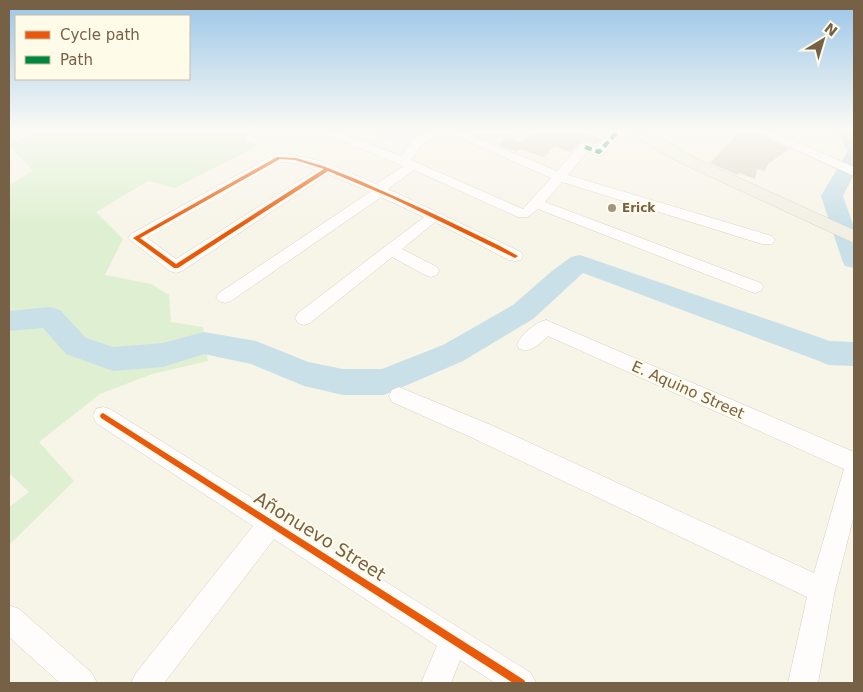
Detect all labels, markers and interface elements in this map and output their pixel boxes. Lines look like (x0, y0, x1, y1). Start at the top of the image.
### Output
legend (15, 15, 190, 80)
north arrow (798, 15, 848, 65)
text: N (821, 20, 841, 40)
text: Cycle path (60, 26, 140, 44)
text: Path (60, 51, 93, 69)
place label: Erick (622, 201, 656, 215)
marker: Erick (606, 202, 618, 214)
street label: E. Aquino Street (629, 357, 747, 423)
street label: Añonuevo Street (251, 487, 389, 585)

